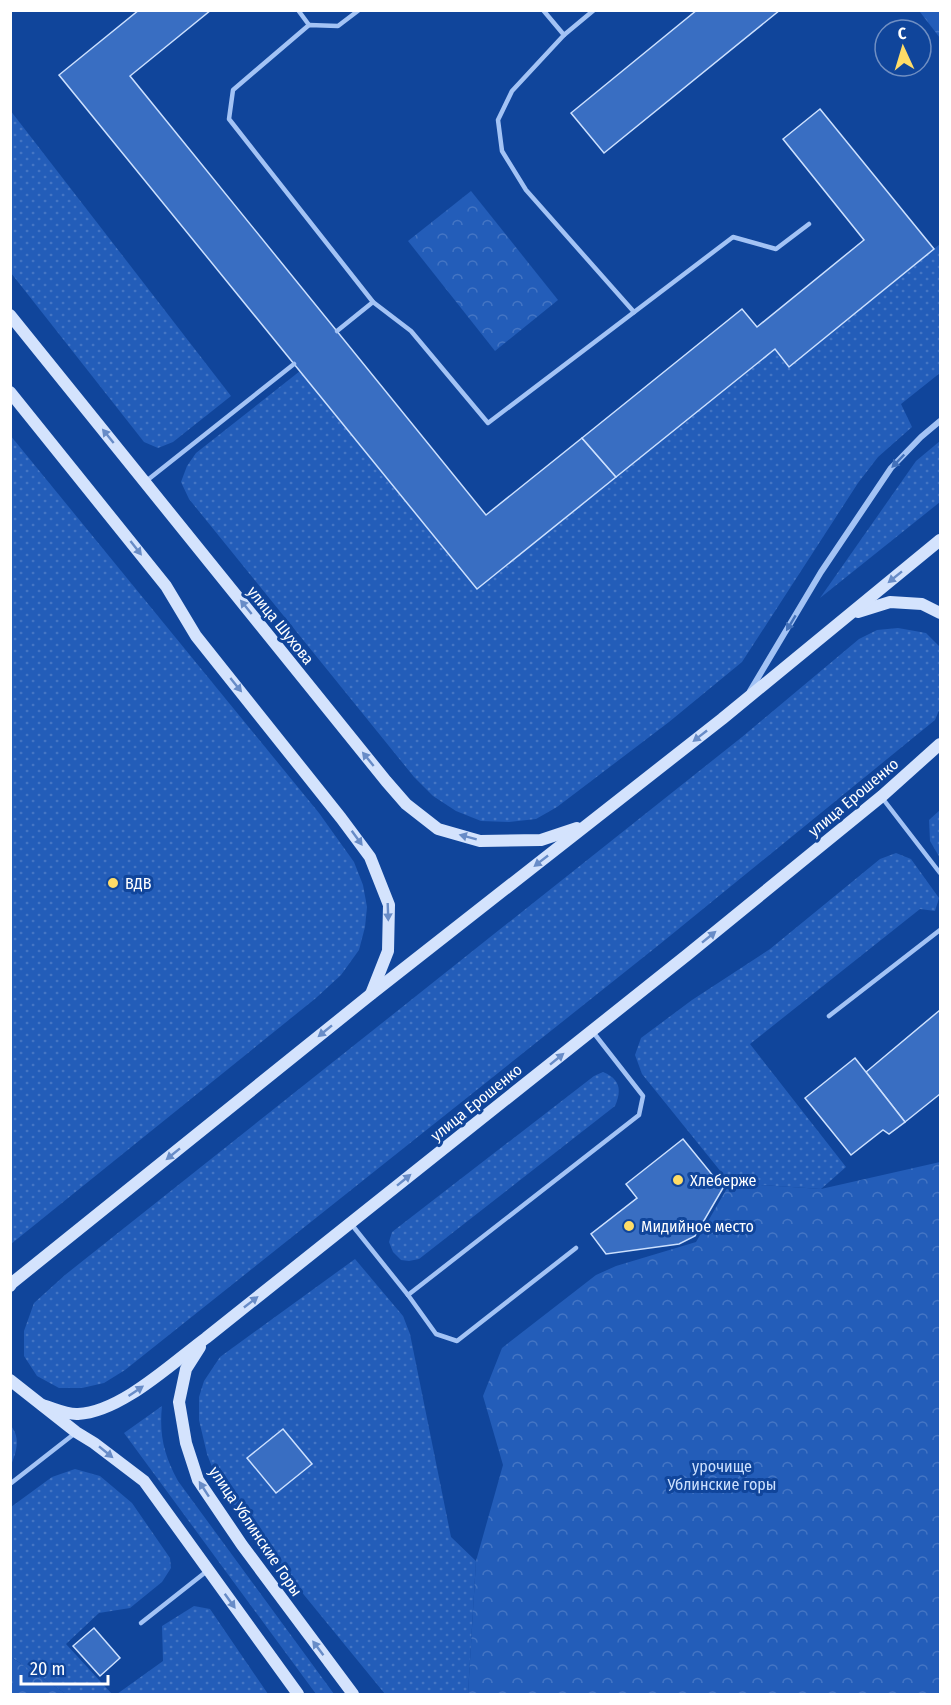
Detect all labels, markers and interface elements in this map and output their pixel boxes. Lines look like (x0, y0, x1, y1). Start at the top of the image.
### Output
north arrow (873, 18, 933, 78)
text: С (897, 24, 907, 43)
one-way arrow (103, 429, 115, 444)
one-way arrow (891, 453, 905, 468)
one-way arrow (130, 540, 143, 556)
one-way arrow (887, 571, 903, 584)
street label: улица Шухова (243, 582, 318, 668)
one-way arrow (240, 600, 253, 615)
one-way arrow (785, 615, 796, 631)
one-way arrow (229, 677, 242, 692)
one-way arrow (692, 729, 707, 741)
one-way arrow (362, 751, 375, 767)
street label: улица Ерошенко (804, 754, 902, 841)
one-way arrow (350, 831, 362, 846)
one-way arrow (459, 832, 477, 842)
one-way arrow (533, 854, 548, 866)
place label: ВДВ (125, 874, 152, 893)
marker: ВДВ (106, 876, 120, 890)
one-way arrow (384, 902, 393, 921)
one-way arrow (701, 931, 716, 944)
one-way arrow (317, 1025, 333, 1038)
one-way arrow (549, 1053, 564, 1065)
street label: улица Ерошенко (427, 1060, 526, 1145)
one-way arrow (165, 1147, 181, 1160)
place label: Хлеберже (690, 1171, 757, 1190)
marker: Хлеберже (671, 1173, 685, 1187)
one-way arrow (396, 1174, 412, 1187)
place label: Мидийное место (641, 1217, 754, 1236)
marker: Мидийное место (622, 1219, 636, 1233)
one-way arrow (244, 1296, 259, 1308)
one-way arrow (128, 1386, 144, 1397)
one-way arrow (98, 1445, 113, 1458)
park label: урочище Ублинские горы (667, 1457, 776, 1494)
street label: улица Ублинские Горы (205, 1463, 306, 1600)
one-way arrow (199, 1481, 210, 1497)
one-way arrow (223, 1593, 235, 1608)
one-way arrow (312, 1640, 324, 1656)
scale bar (21, 1648, 108, 1686)
text: 20 m (30, 1658, 65, 1680)

